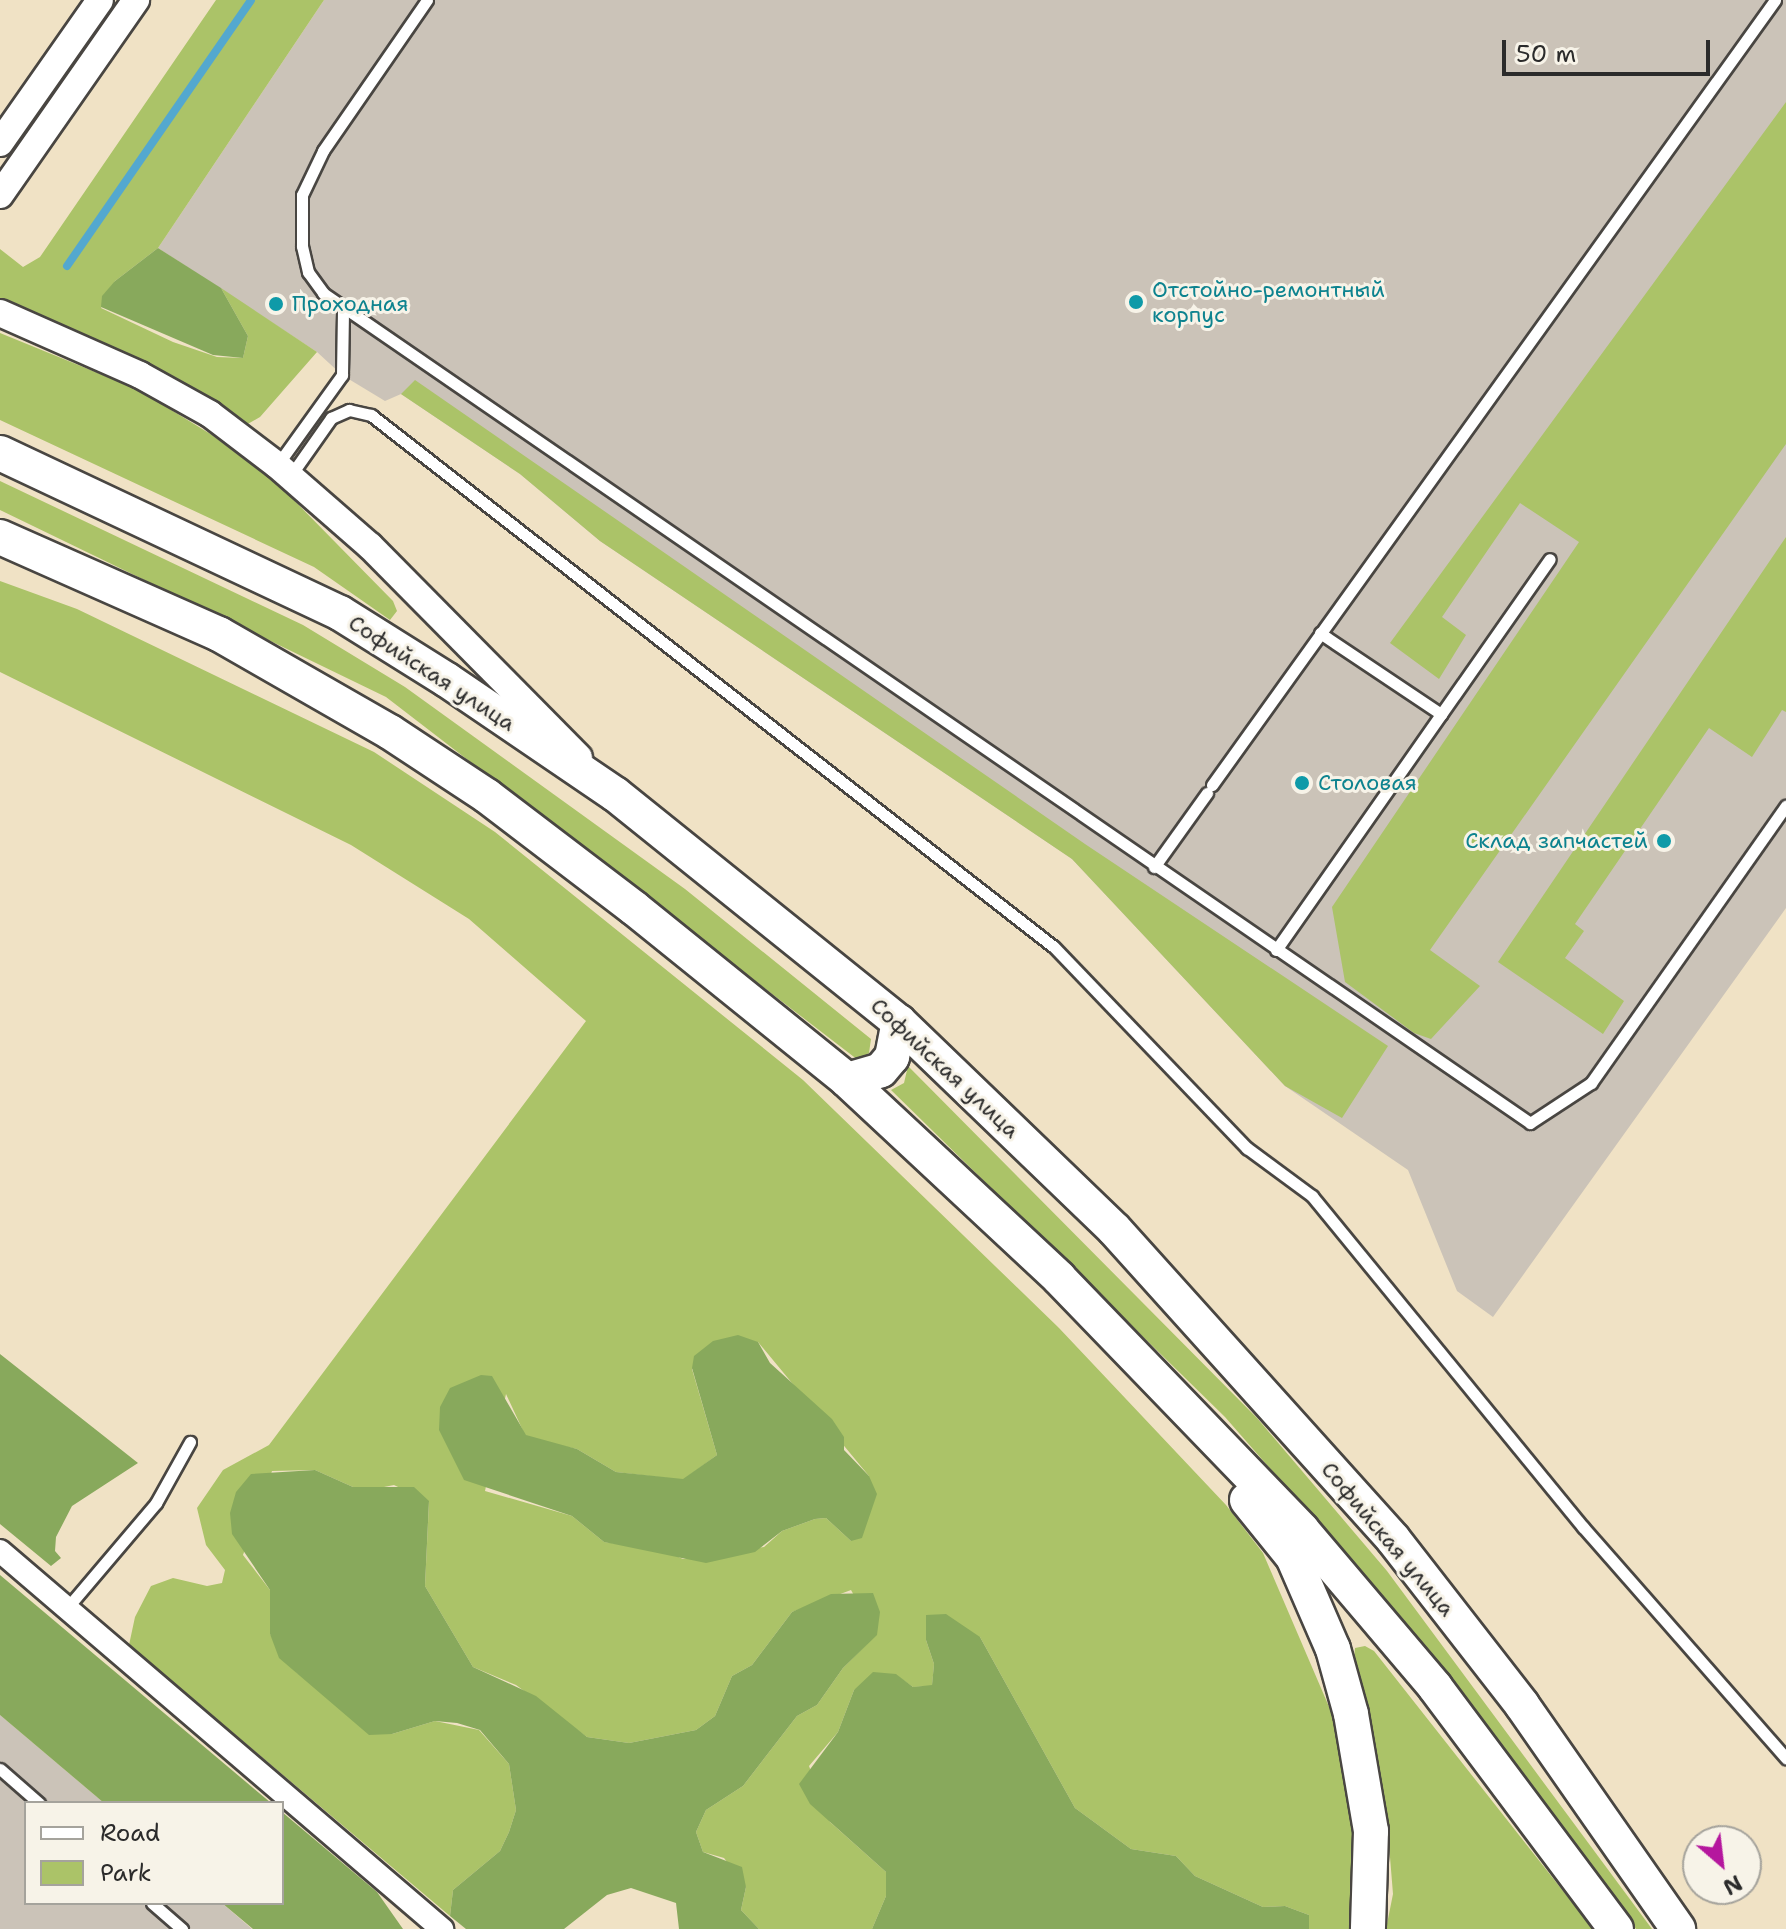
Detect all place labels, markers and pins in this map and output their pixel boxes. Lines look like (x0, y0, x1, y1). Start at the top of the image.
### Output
place label: Отстойно-ремонтный корпус (1152, 276, 1385, 328)
place label: Проходная (292, 291, 409, 317)
marker: Отстойно-ремонтный корпус (1127, 293, 1145, 311)
marker: Проходная (267, 295, 285, 313)
place label: Столовая (1318, 770, 1417, 796)
marker: Столовая (1293, 774, 1311, 792)
place label: Склад запчастей (1465, 828, 1648, 854)
marker: Склад запчастей (1655, 832, 1673, 850)

